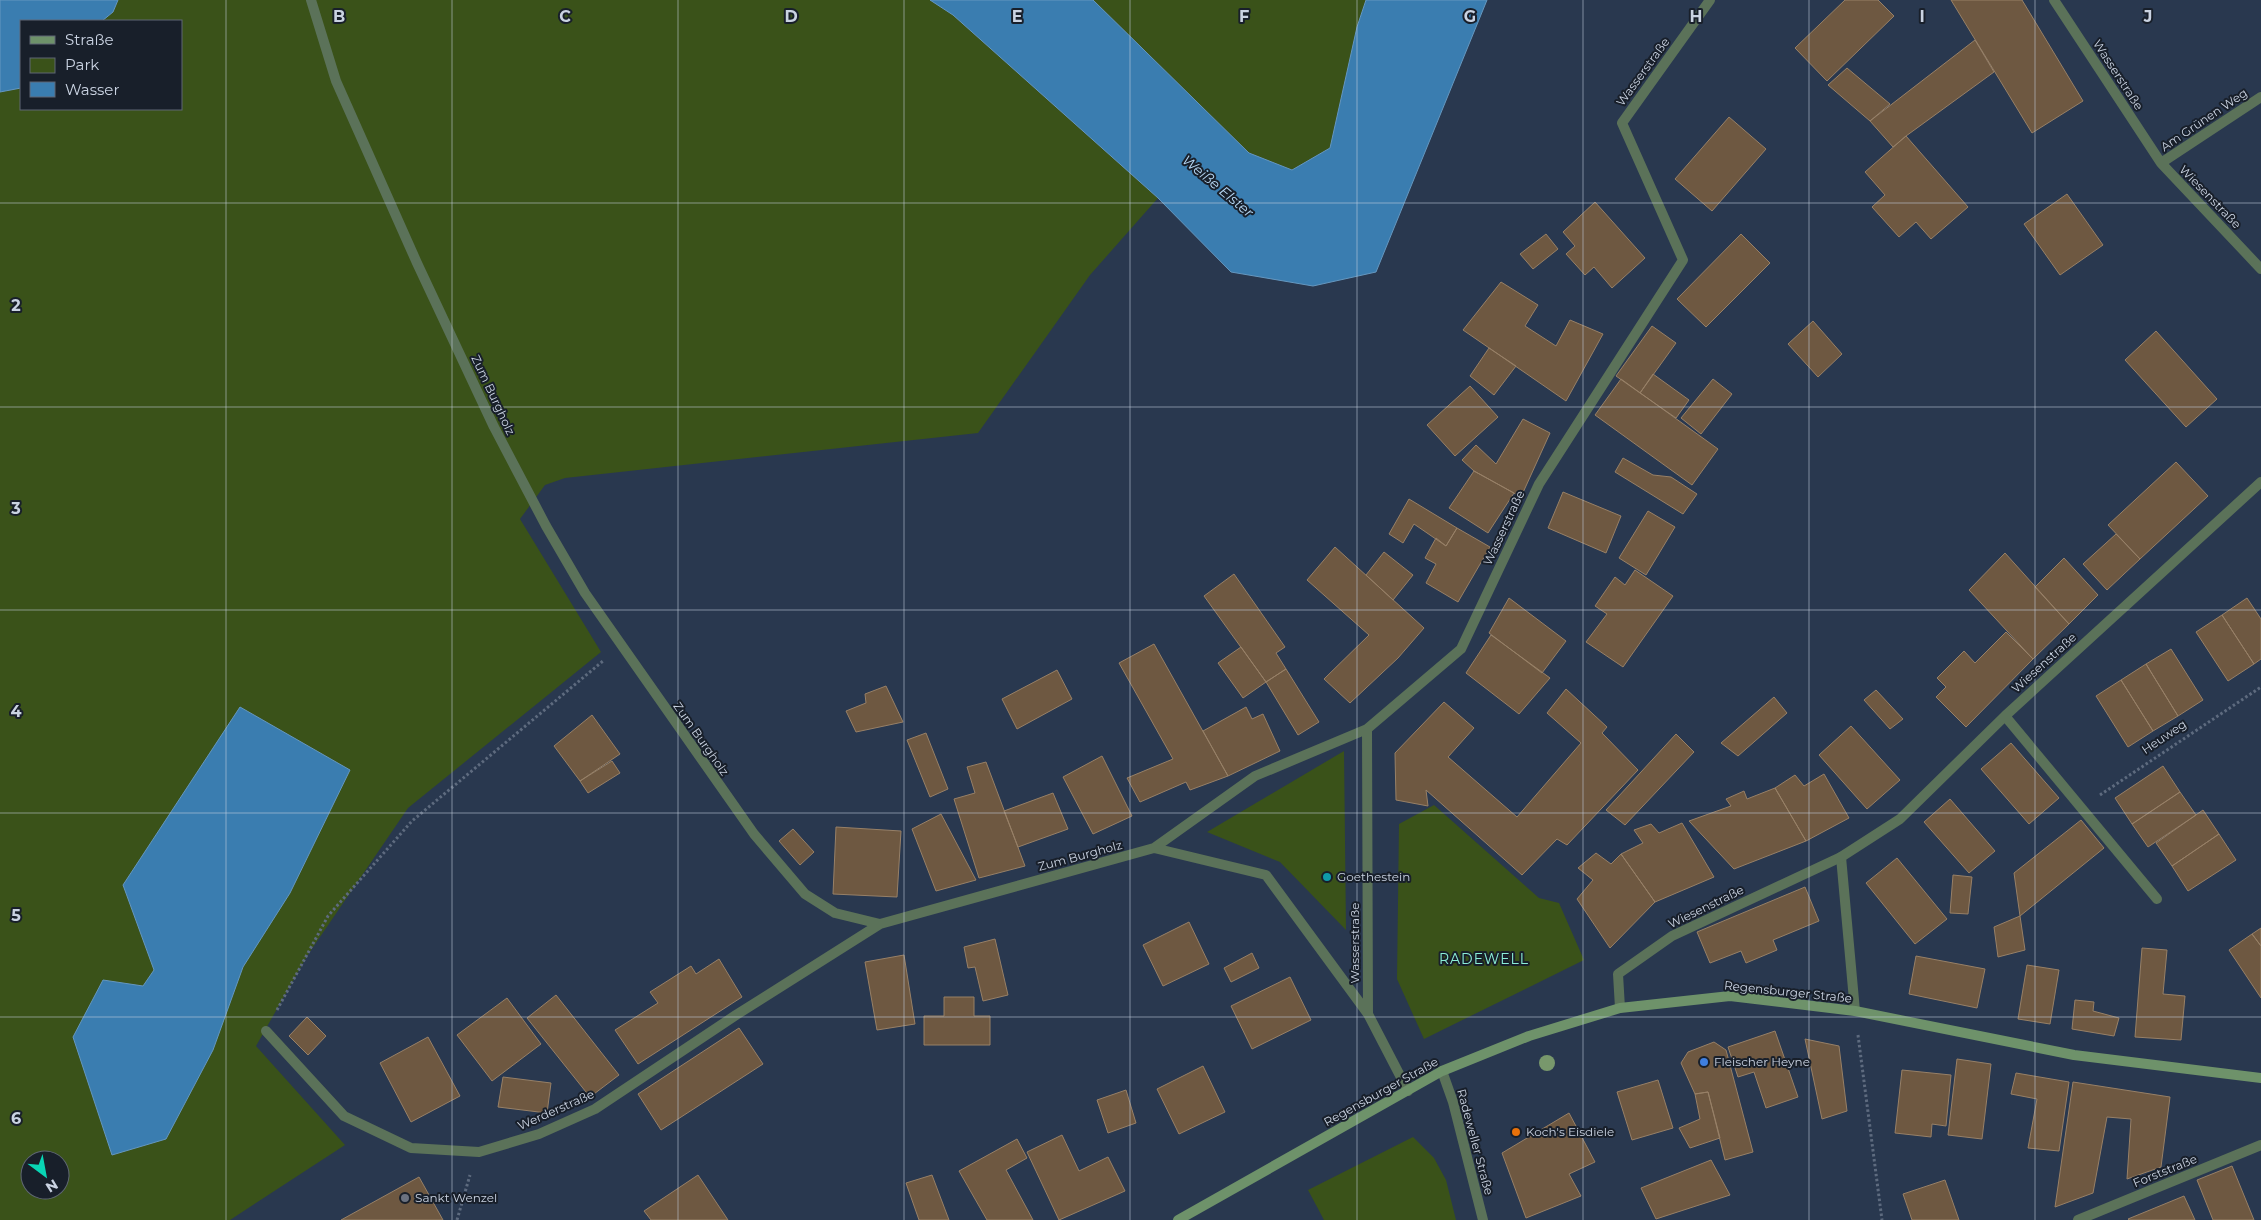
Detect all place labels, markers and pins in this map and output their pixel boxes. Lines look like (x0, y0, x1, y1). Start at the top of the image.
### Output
place label: Goethestein (1337, 869, 1410, 884)
marker: Goethestein (1321, 871, 1333, 883)
place label: Fleischer Heyne (1714, 1054, 1810, 1069)
marker: Fleischer Heyne (1698, 1056, 1710, 1068)
place label: Koch's Eisdiele (1526, 1124, 1614, 1139)
marker: Koch's Eisdiele (1510, 1126, 1522, 1138)
place label: Sankt Wenzel (415, 1190, 497, 1205)
marker: Sankt Wenzel (399, 1192, 411, 1204)

